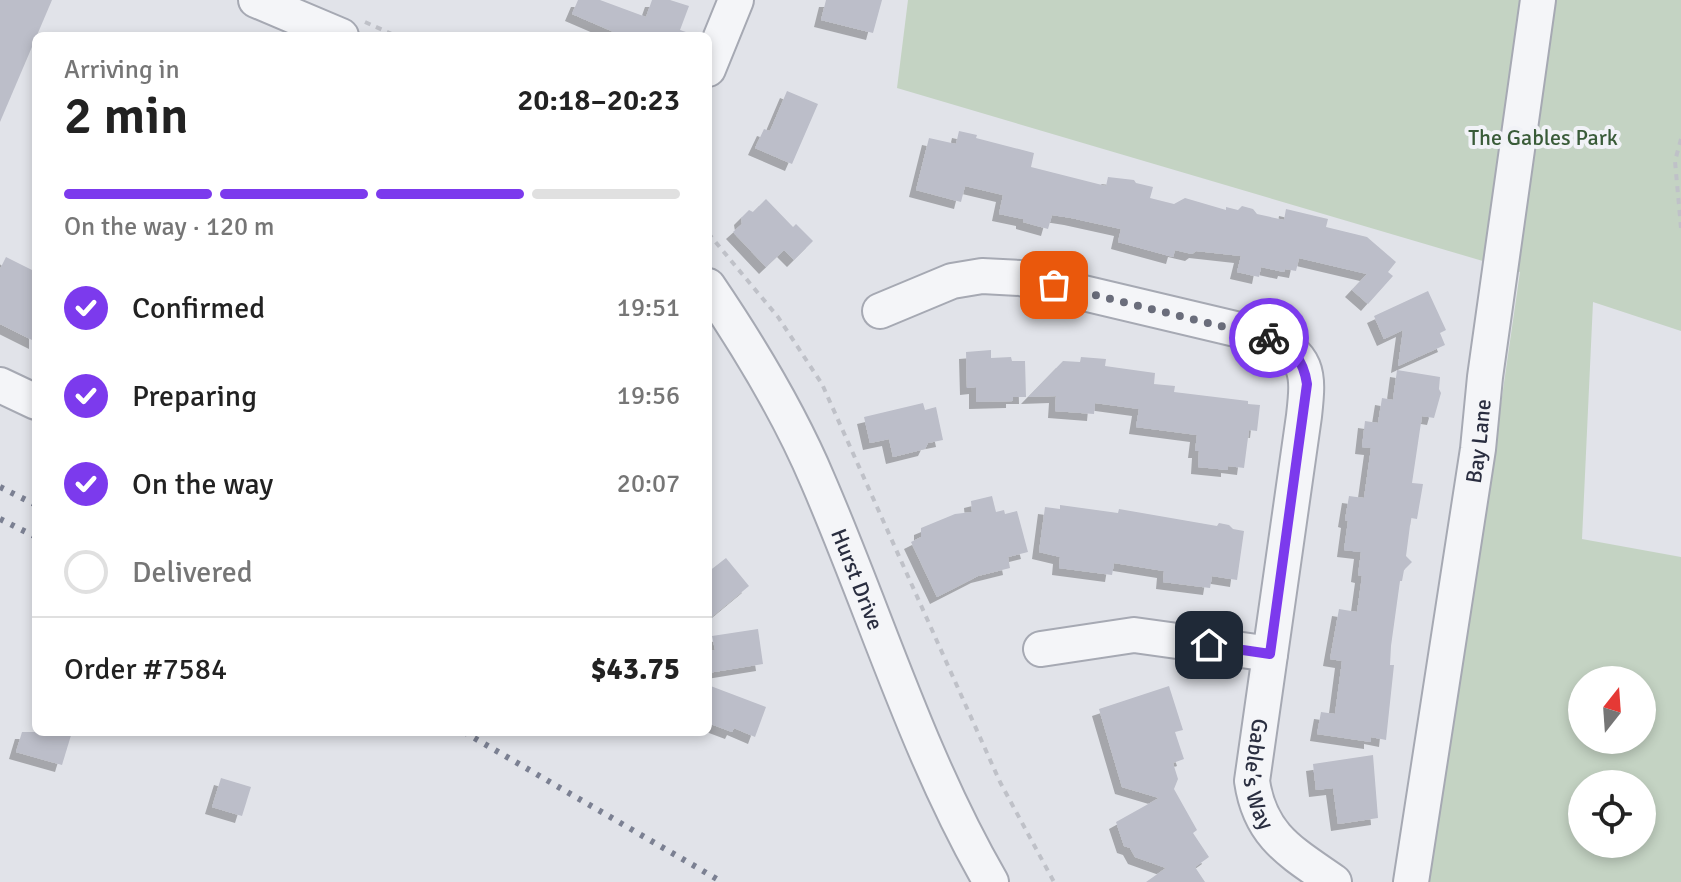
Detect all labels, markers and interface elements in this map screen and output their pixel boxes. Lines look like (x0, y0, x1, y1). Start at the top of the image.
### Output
text: Arriving in (64, 54, 180, 86)
text: 20:18–20:23 (517, 82, 680, 119)
text: 2 min (64, 84, 189, 148)
park label: The Gables Park (1468, 124, 1618, 151)
text: On the way · 120 m (64, 211, 274, 243)
pin (1020, 251, 1088, 319)
icon: bag (1032, 263, 1076, 307)
icon: check (64, 286, 108, 330)
text: Confirmed (132, 290, 265, 327)
text: 19:51 (617, 292, 680, 324)
courier (1229, 298, 1309, 378)
icon: bike (1247, 316, 1291, 360)
icon: check (64, 374, 108, 418)
text: Preparing (132, 378, 257, 415)
text: 19:56 (617, 380, 680, 412)
street label: Bay Lane (1459, 398, 1496, 485)
icon: check (64, 462, 108, 506)
text: On the way (132, 466, 273, 503)
text: 20:07 (617, 468, 680, 500)
street label: Hurst Drive (826, 524, 890, 633)
text: Delivered (132, 554, 253, 591)
pin (1175, 611, 1243, 679)
icon: home (1187, 623, 1231, 667)
text: Order #7584 (64, 651, 227, 688)
text: $43.75 (590, 651, 680, 688)
north arrow (1568, 666, 1656, 754)
map controls (1568, 666, 1656, 858)
street label: Gable's Way (1238, 717, 1281, 835)
button: locate (1568, 770, 1656, 858)

